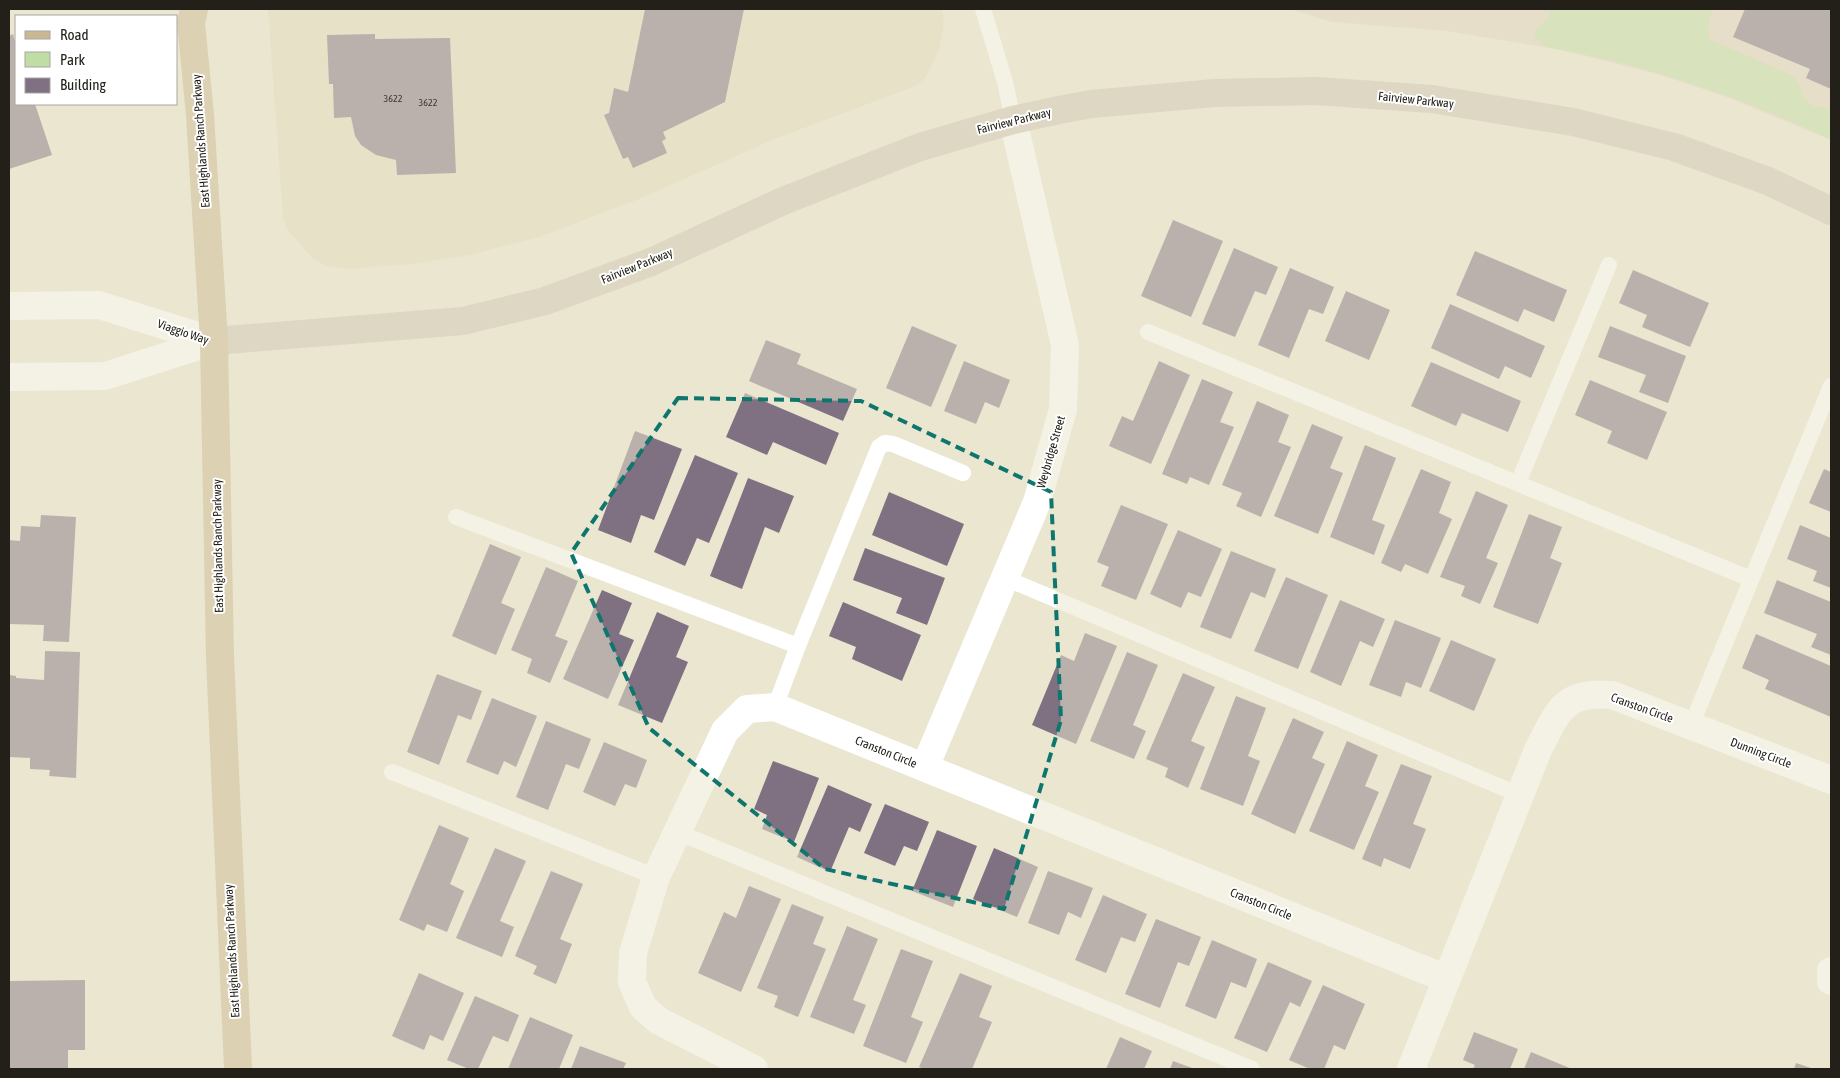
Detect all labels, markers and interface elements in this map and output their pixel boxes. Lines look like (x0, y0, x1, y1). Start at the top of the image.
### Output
legend (15, 15, 178, 105)
text: Road (60, 26, 89, 43)
text: Park (60, 51, 85, 68)
street label: East Highlands Ranch Parkway (189, 74, 213, 208)
text: Building (60, 76, 106, 93)
street label: Fairview Parkway (1378, 89, 1455, 111)
house number: 3622 (384, 93, 403, 104)
house number: 3622 (419, 97, 438, 108)
street label: Fairview Parkway (975, 105, 1053, 137)
street label: Fairview Parkway (599, 245, 675, 287)
street label: Viaggio Way (156, 317, 210, 347)
street label: Weybridge Street (1034, 414, 1068, 490)
street label: East Highlands Ranch Parkway (210, 479, 226, 613)
street label: Cranston Circle (1609, 690, 1675, 726)
street label: Cranston Circle (853, 733, 919, 771)
street label: Dunning Circle (1729, 735, 1793, 771)
street label: East Highlands Ranch Parkway (222, 884, 242, 1018)
street label: Cranston Circle (1228, 885, 1294, 923)

